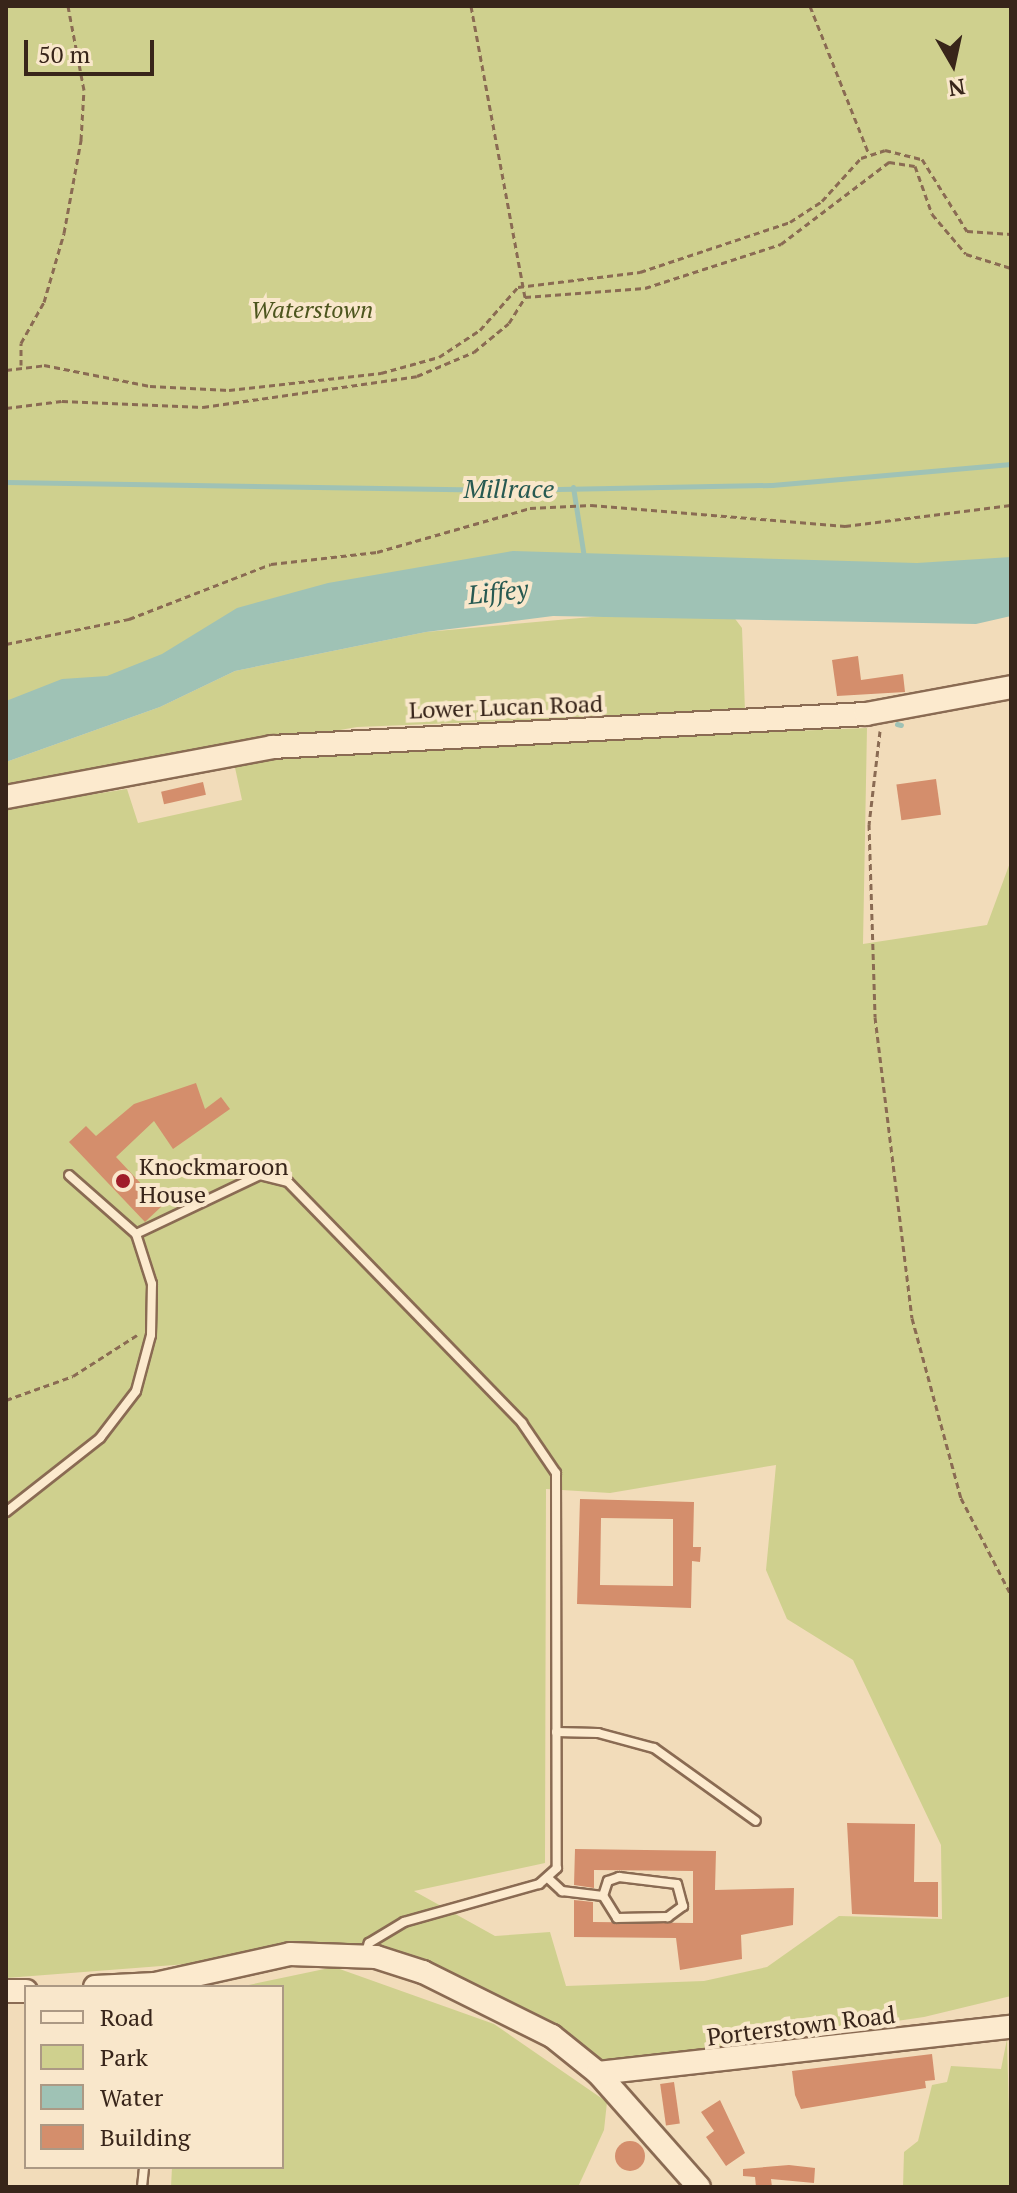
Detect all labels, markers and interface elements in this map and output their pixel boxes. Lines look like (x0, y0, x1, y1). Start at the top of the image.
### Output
scale bar (28, 24, 158, 74)
north arrow (913, 24, 993, 104)
text: 50 m (38, 38, 90, 70)
text: N (946, 73, 967, 104)
park label: Waterstown (251, 296, 373, 324)
water label: Millrace (464, 473, 554, 505)
water label: Liffey (466, 573, 530, 611)
street label: Lower Lucan Road (408, 689, 604, 725)
place label: Knockmaroon House (139, 1153, 288, 1209)
marker: Knockmaroon House (114, 1172, 132, 1190)
legend (24, 1985, 284, 2169)
street label: Porterstown Road (705, 2000, 897, 2052)
text: Road (100, 2001, 154, 2033)
text: Park (100, 2041, 148, 2073)
text: Water (100, 2081, 163, 2113)
text: Building (100, 2121, 190, 2153)

